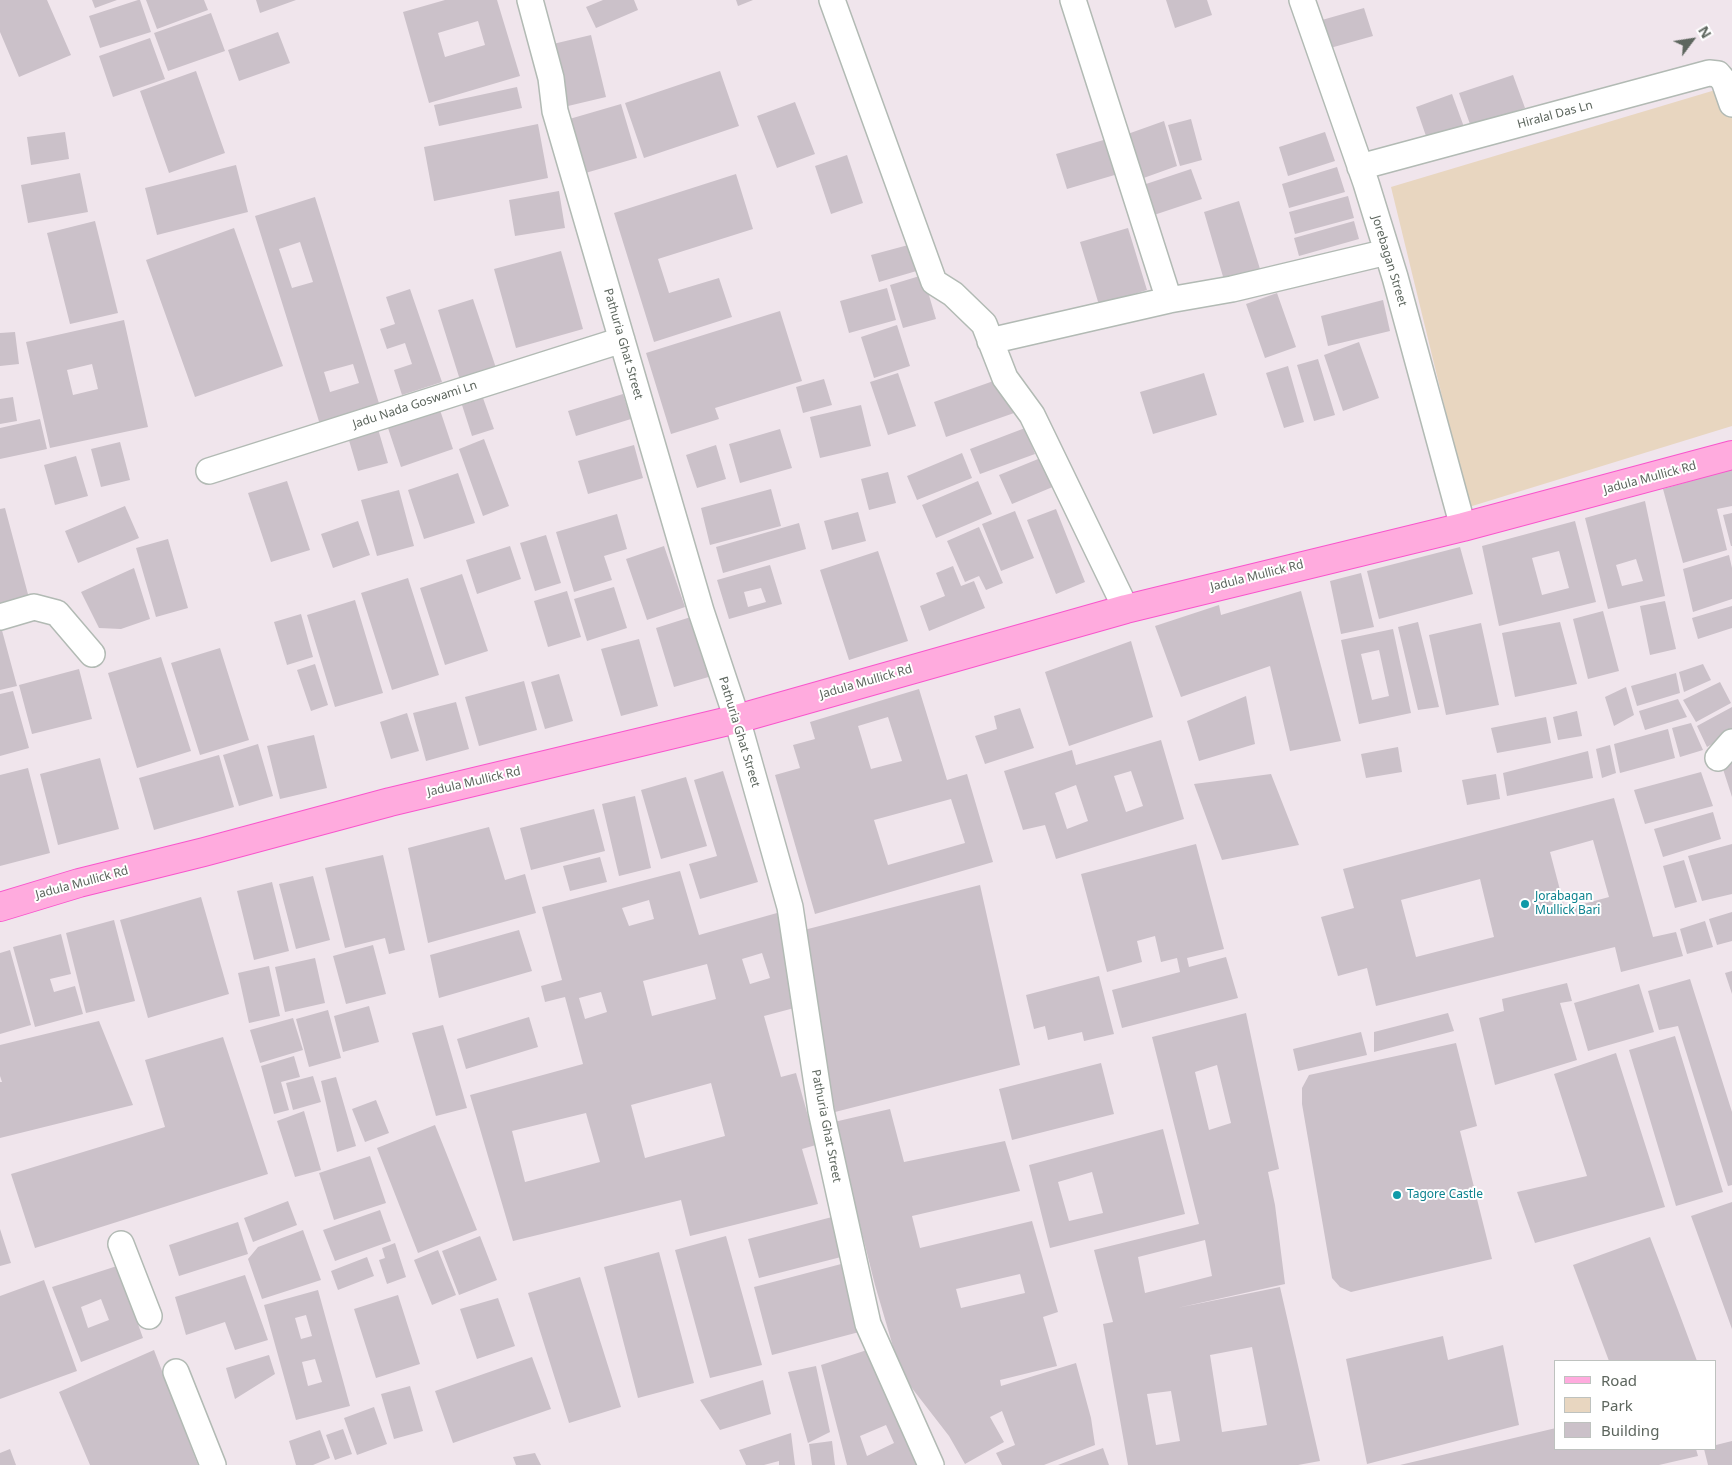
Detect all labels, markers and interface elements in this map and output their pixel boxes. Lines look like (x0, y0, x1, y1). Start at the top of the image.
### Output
north arrow (1667, 15, 1717, 65)
text: N (1694, 22, 1716, 42)
street label: Hiralal Das Ln (1516, 98, 1594, 132)
street label: Jorebagan Street (1368, 214, 1410, 308)
street label: Pathuria Ghat Street (600, 287, 646, 401)
street label: Jadu Nada Goswami Ln (351, 378, 479, 432)
street label: Jadula Mullick Rd (1602, 459, 1698, 497)
street label: Jadula Mullick Rd (1209, 557, 1305, 595)
street label: Jadula Mullick Rd (818, 662, 914, 702)
street label: Pathuria Ghat Street (715, 675, 763, 789)
street label: Jadula Mullick Rd (426, 764, 522, 800)
street label: Jadula Mullick Rd (34, 864, 130, 902)
place label: Jorabagan Mullick Bari (1535, 890, 1600, 918)
marker: Jorabagan Mullick Bari (1519, 898, 1531, 910)
street label: Pathuria Ghat Street (808, 1068, 844, 1184)
place label: Tagore Castle (1407, 1188, 1483, 1202)
marker: Tagore Castle (1391, 1189, 1403, 1201)
legend (1554, 1360, 1717, 1450)
text: Road (1601, 1370, 1637, 1390)
text: Park (1601, 1395, 1633, 1415)
text: Building (1601, 1420, 1659, 1440)

